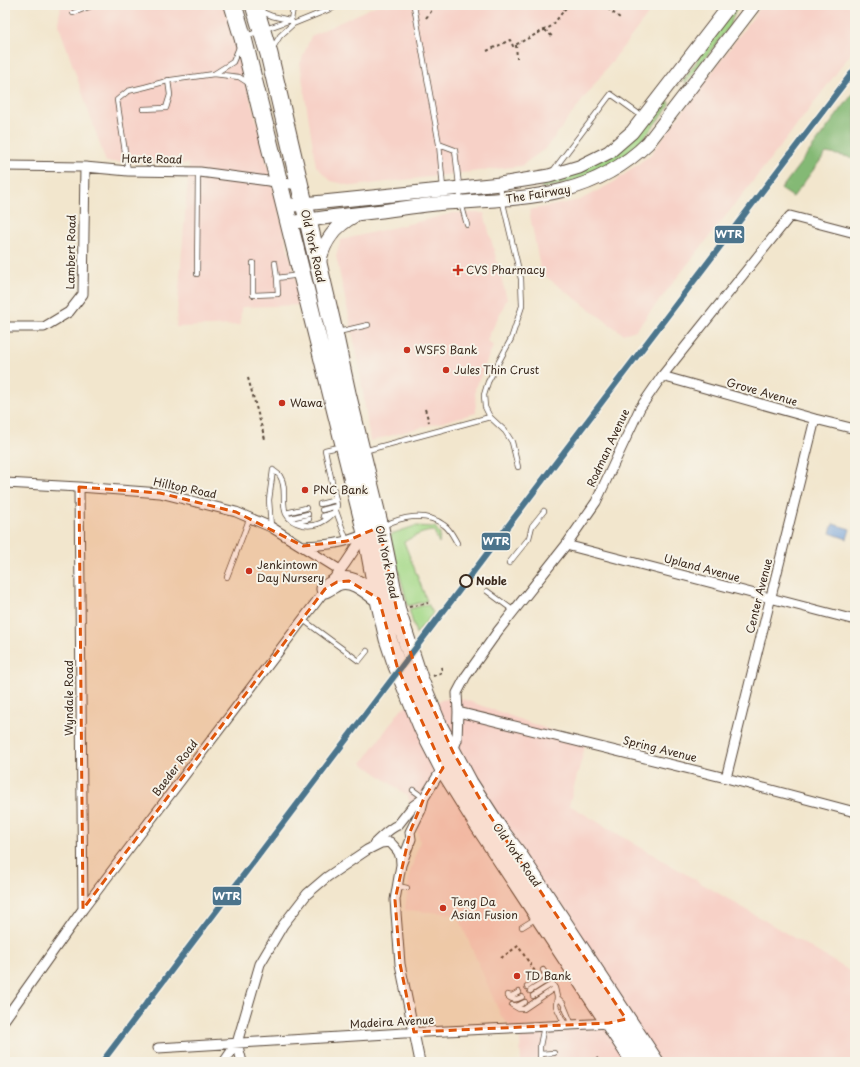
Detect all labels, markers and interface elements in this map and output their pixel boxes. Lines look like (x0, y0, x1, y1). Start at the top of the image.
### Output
street label: Harte Road (122, 149, 183, 168)
street label: The Fairway (504, 180, 571, 207)
street label: Old York Road (297, 207, 330, 284)
street label: Lambert Road (61, 214, 80, 290)
line badge: WTR (714, 225, 745, 244)
text: WTR (715, 225, 743, 242)
place label: CVS Pharmacy (466, 261, 545, 278)
marker: CVS Pharmacy (453, 265, 463, 275)
place label: WSFS Bank (415, 341, 478, 358)
marker: WSFS Bank (402, 345, 412, 355)
place label: Jules Thin Crust (454, 361, 540, 378)
marker: Jules Thin Crust (441, 365, 451, 375)
street label: Grove Avenue (725, 373, 800, 410)
place label: Wawa (290, 394, 323, 411)
marker: Wawa (277, 398, 287, 408)
street label: Rodman Avenue (582, 405, 633, 490)
street label: Hilltop Road (152, 473, 218, 502)
place label: PNC Bank (313, 481, 369, 498)
marker: PNC Bank (300, 485, 310, 495)
street label: Old York Road (371, 523, 404, 600)
line badge: WTR (481, 532, 511, 551)
text: WTR (482, 532, 510, 549)
street label: Upland Avenue (662, 549, 742, 586)
place label: Jenkintown Day Nursery (257, 556, 324, 586)
street label: Center Avenue (741, 556, 776, 635)
marker: Jenkintown Day Nursery (244, 566, 254, 576)
place label: Noble (476, 572, 507, 589)
marker: Noble (459, 574, 473, 588)
street label: Wyndale Road (60, 660, 77, 736)
street label: Spring Avenue (621, 731, 699, 766)
street label: Baeder Road (148, 736, 201, 800)
street label: Old York Road (489, 819, 546, 890)
line badge: WTR (212, 886, 242, 906)
text: WTR (213, 887, 241, 904)
place label: Teng Da Asian Fusion (451, 893, 518, 923)
marker: Teng Da Asian Fusion (438, 903, 448, 913)
place label: TD Bank (525, 967, 572, 984)
marker: TD Bank (512, 971, 522, 981)
street label: Madeira Avenue (349, 1011, 435, 1032)

